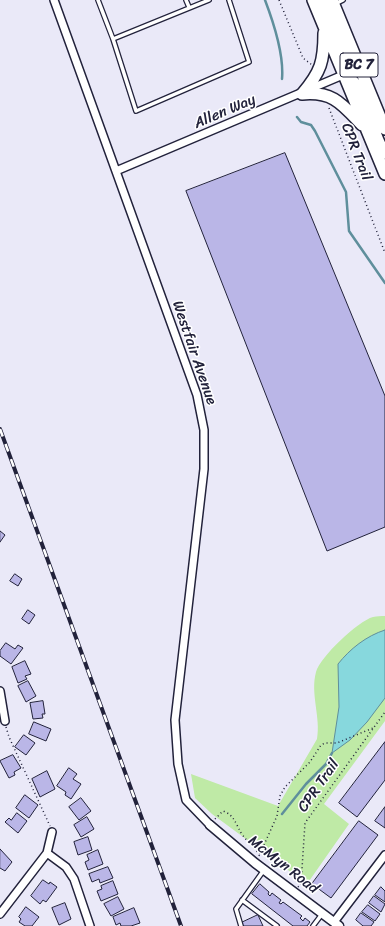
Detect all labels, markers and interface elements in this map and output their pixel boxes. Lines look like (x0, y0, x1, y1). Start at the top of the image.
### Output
road number: BC 7 (340, 53, 378, 77)
street label: Allen Way (192, 91, 258, 133)
street label: CPR Trail (337, 121, 375, 183)
street label: Westfair Avenue (168, 299, 220, 407)
street label: CPR Trail (294, 756, 344, 816)
street label: McMyn Road (244, 832, 322, 898)

